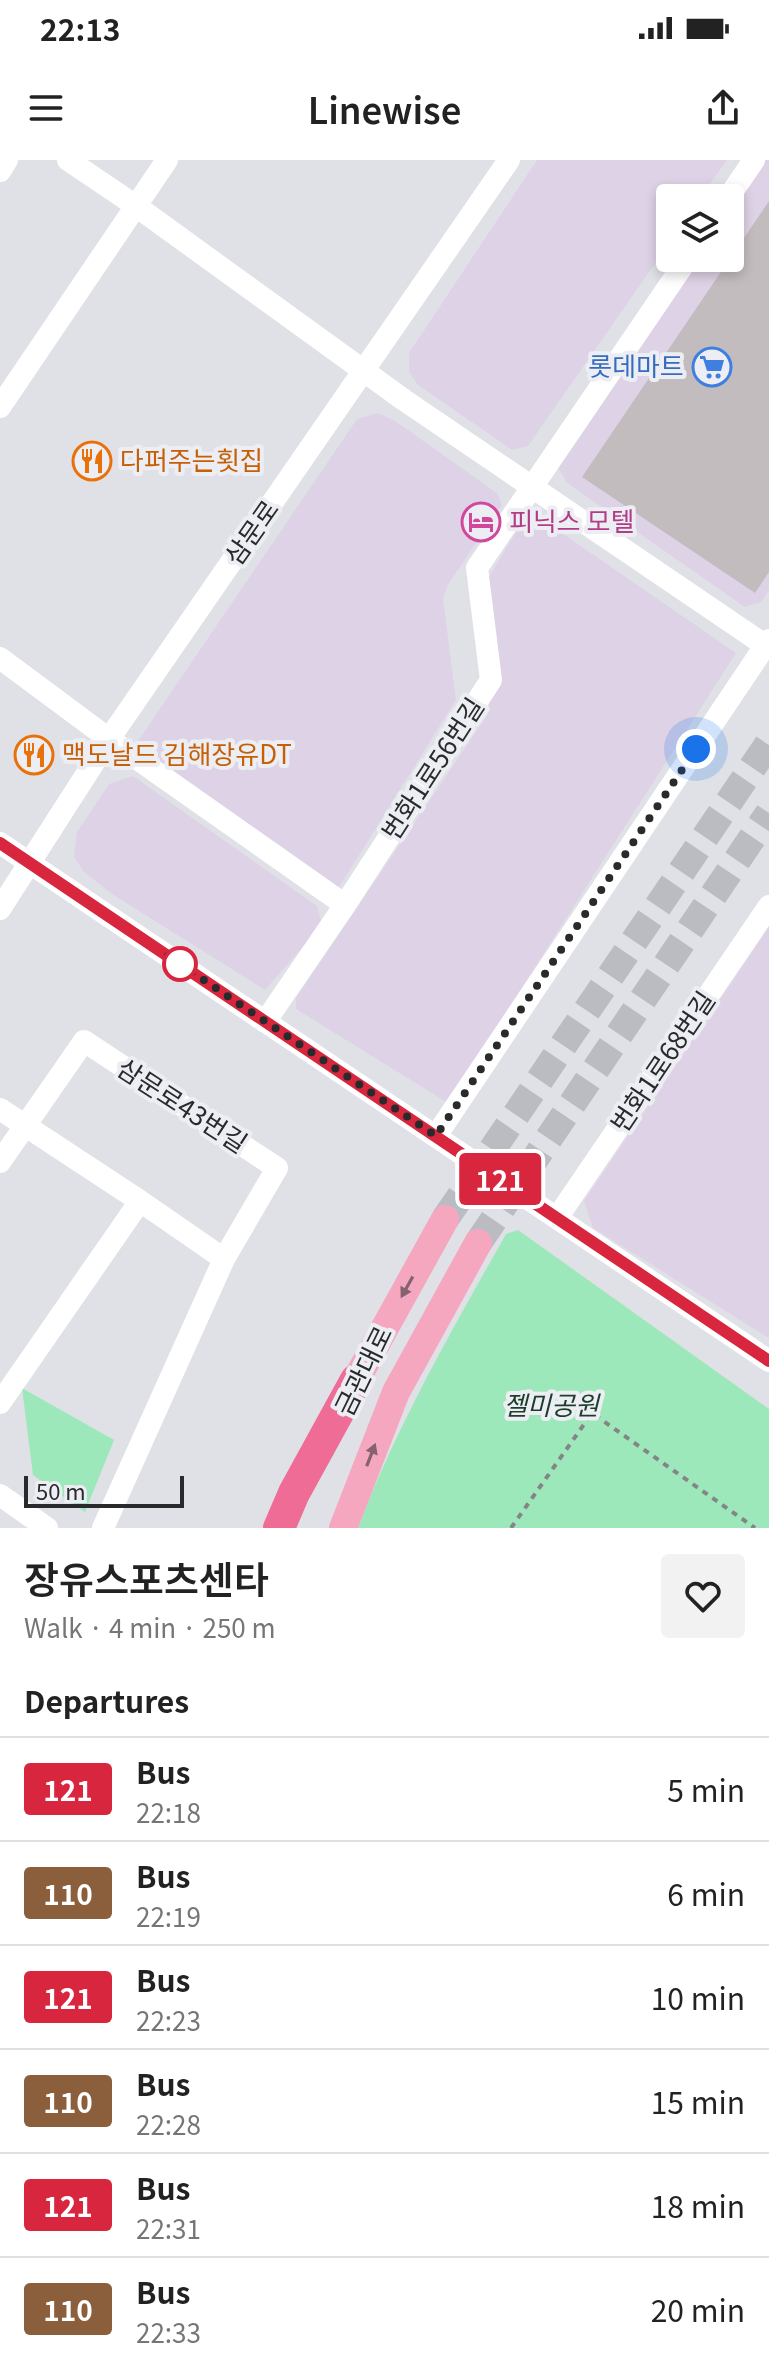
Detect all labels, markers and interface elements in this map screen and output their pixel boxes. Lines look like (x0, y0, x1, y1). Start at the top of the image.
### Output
text: 22:13 (40, 6, 121, 50)
text: Linewise (308, 82, 461, 134)
icon: menu (24, 86, 68, 130)
icon: share (701, 86, 745, 130)
map controls (656, 184, 744, 272)
button: layers (656, 184, 744, 272)
place label: 롯데마트 (588, 346, 684, 383)
supermarket icon: 롯데마트 (691, 346, 733, 388)
restaurant icon: 다퍼주는횟집 (71, 440, 113, 482)
place label: 다퍼주는횟집 (120, 440, 264, 477)
street label: 삼문로 (214, 492, 286, 572)
hotel icon: 피닉스 모텔 (460, 501, 502, 543)
place label: 피닉스 모텔 (509, 501, 634, 538)
street label: 번화1로56번길 (371, 689, 491, 846)
your location (676, 729, 716, 769)
restaurant icon: 맥도날드 김해장유DT (13, 734, 55, 776)
place label: 맥도날드 김해장유DT (62, 734, 292, 771)
unlabelled marker (163, 947, 197, 981)
street label: 번화1로68번길 (600, 983, 722, 1138)
street label: 삼문로43번길 (111, 1048, 256, 1160)
line badge: 121 (454, 1153, 546, 1205)
text: 121 (475, 1159, 525, 1199)
one-way arrow (401, 1276, 414, 1299)
street label: 금관대로 (324, 1319, 399, 1421)
park label: 젤미공원 (503, 1385, 601, 1422)
one-way arrow (365, 1443, 378, 1467)
scale bar (24, 1472, 184, 1508)
text: 50 m (36, 1474, 86, 1506)
text: 장유스포츠센타 (24, 1550, 269, 1605)
button: heart (661, 1554, 745, 1638)
text: Walk · 4 min · 250 m (24, 1608, 276, 1645)
text: Departures (24, 1678, 189, 1722)
text: Bus (136, 1749, 190, 1793)
text: 5 min (667, 1767, 745, 1811)
text: 121 (43, 1769, 93, 1809)
text: 22:18 (136, 1793, 201, 1830)
text: Bus (136, 1853, 190, 1897)
text: 6 min (667, 1871, 745, 1915)
text: 110 (43, 1873, 93, 1913)
text: 22:19 (136, 1897, 201, 1934)
text: Bus (136, 1957, 190, 2001)
text: 10 min (651, 1975, 745, 2019)
text: 121 (43, 1977, 93, 2017)
text: 22:23 (136, 2001, 201, 2038)
text: Bus (136, 2061, 190, 2105)
text: 15 min (651, 2079, 745, 2123)
text: 110 (43, 2081, 93, 2121)
text: 22:28 (136, 2105, 201, 2142)
text: Bus (136, 2165, 190, 2209)
text: 18 min (651, 2183, 745, 2227)
text: 121 (43, 2185, 93, 2225)
text: 22:31 (136, 2209, 201, 2246)
text: Bus (136, 2269, 190, 2313)
text: 20 min (651, 2287, 745, 2331)
text: 110 (43, 2289, 93, 2329)
text: 22:33 (136, 2313, 201, 2350)

